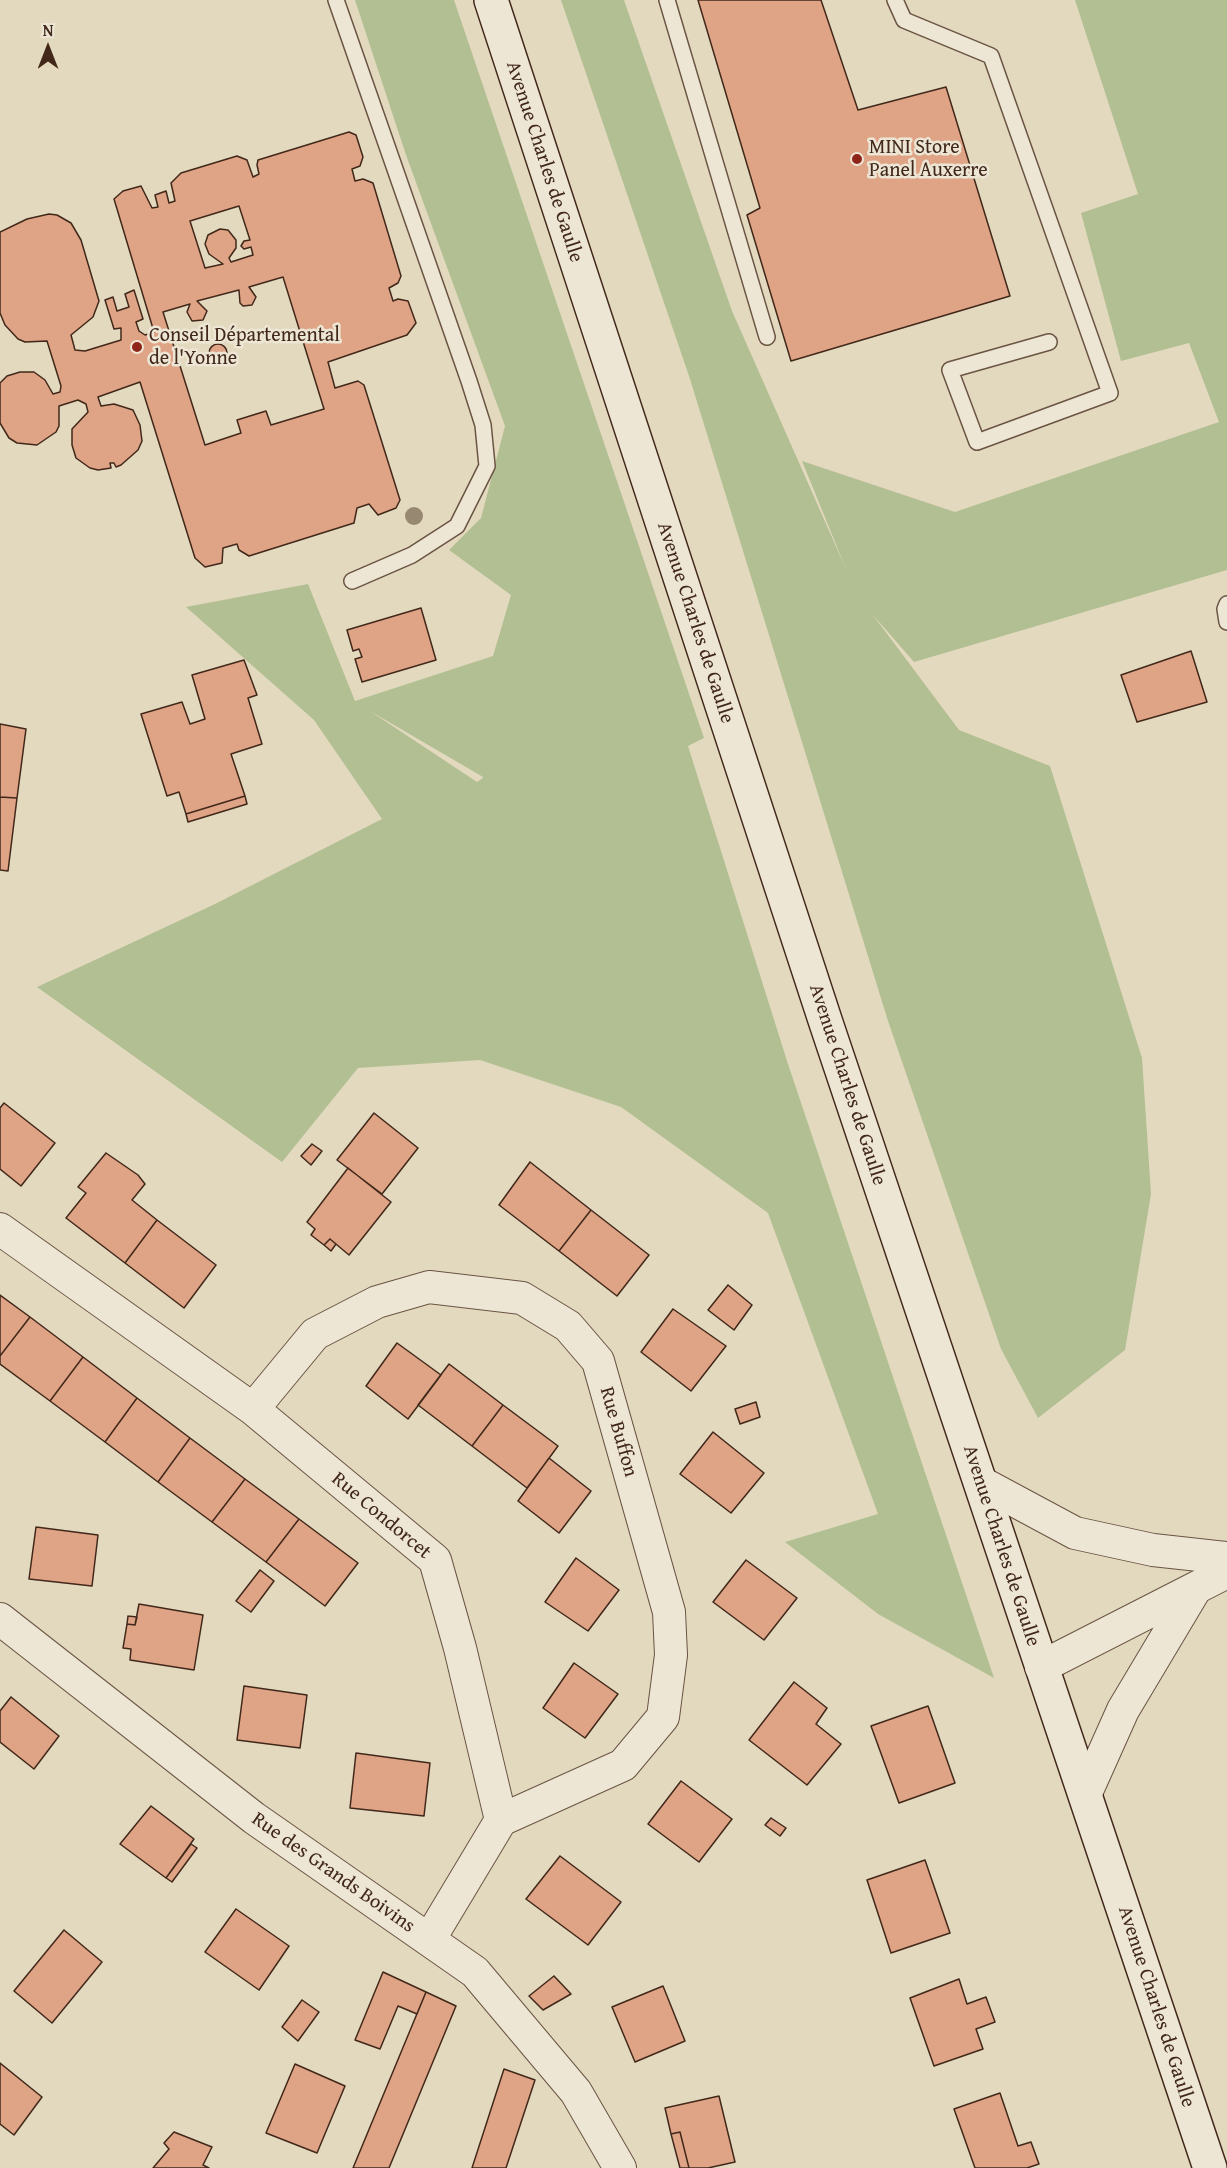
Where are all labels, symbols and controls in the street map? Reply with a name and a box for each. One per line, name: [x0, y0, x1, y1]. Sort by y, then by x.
north arrow: [18, 18, 78, 78]
text: N: [43, 18, 53, 42]
street label: Avenue Charles de Gaulle: [500, 58, 588, 266]
place label: MINI Store Panel Auxerre: [869, 136, 988, 183]
marker: MINI Store Panel Auxerre: [850, 152, 864, 166]
place label: Conseil Départemental de l'Yonne: [149, 324, 340, 371]
marker: Conseil Départemental de l'Yonne: [130, 340, 144, 354]
street label: Avenue Charles de Gaulle: [651, 519, 739, 727]
street label: Avenue Charles de Gaulle: [803, 981, 891, 1189]
street label: Rue Buffon: [594, 1384, 642, 1480]
street label: Avenue Charles de Gaulle: [957, 1442, 1045, 1650]
street label: Rue Condorcet: [326, 1467, 436, 1565]
street label: Rue des Grands Boivins: [247, 1808, 419, 1938]
street label: Avenue Charles de Gaulle: [1112, 1903, 1200, 2111]

